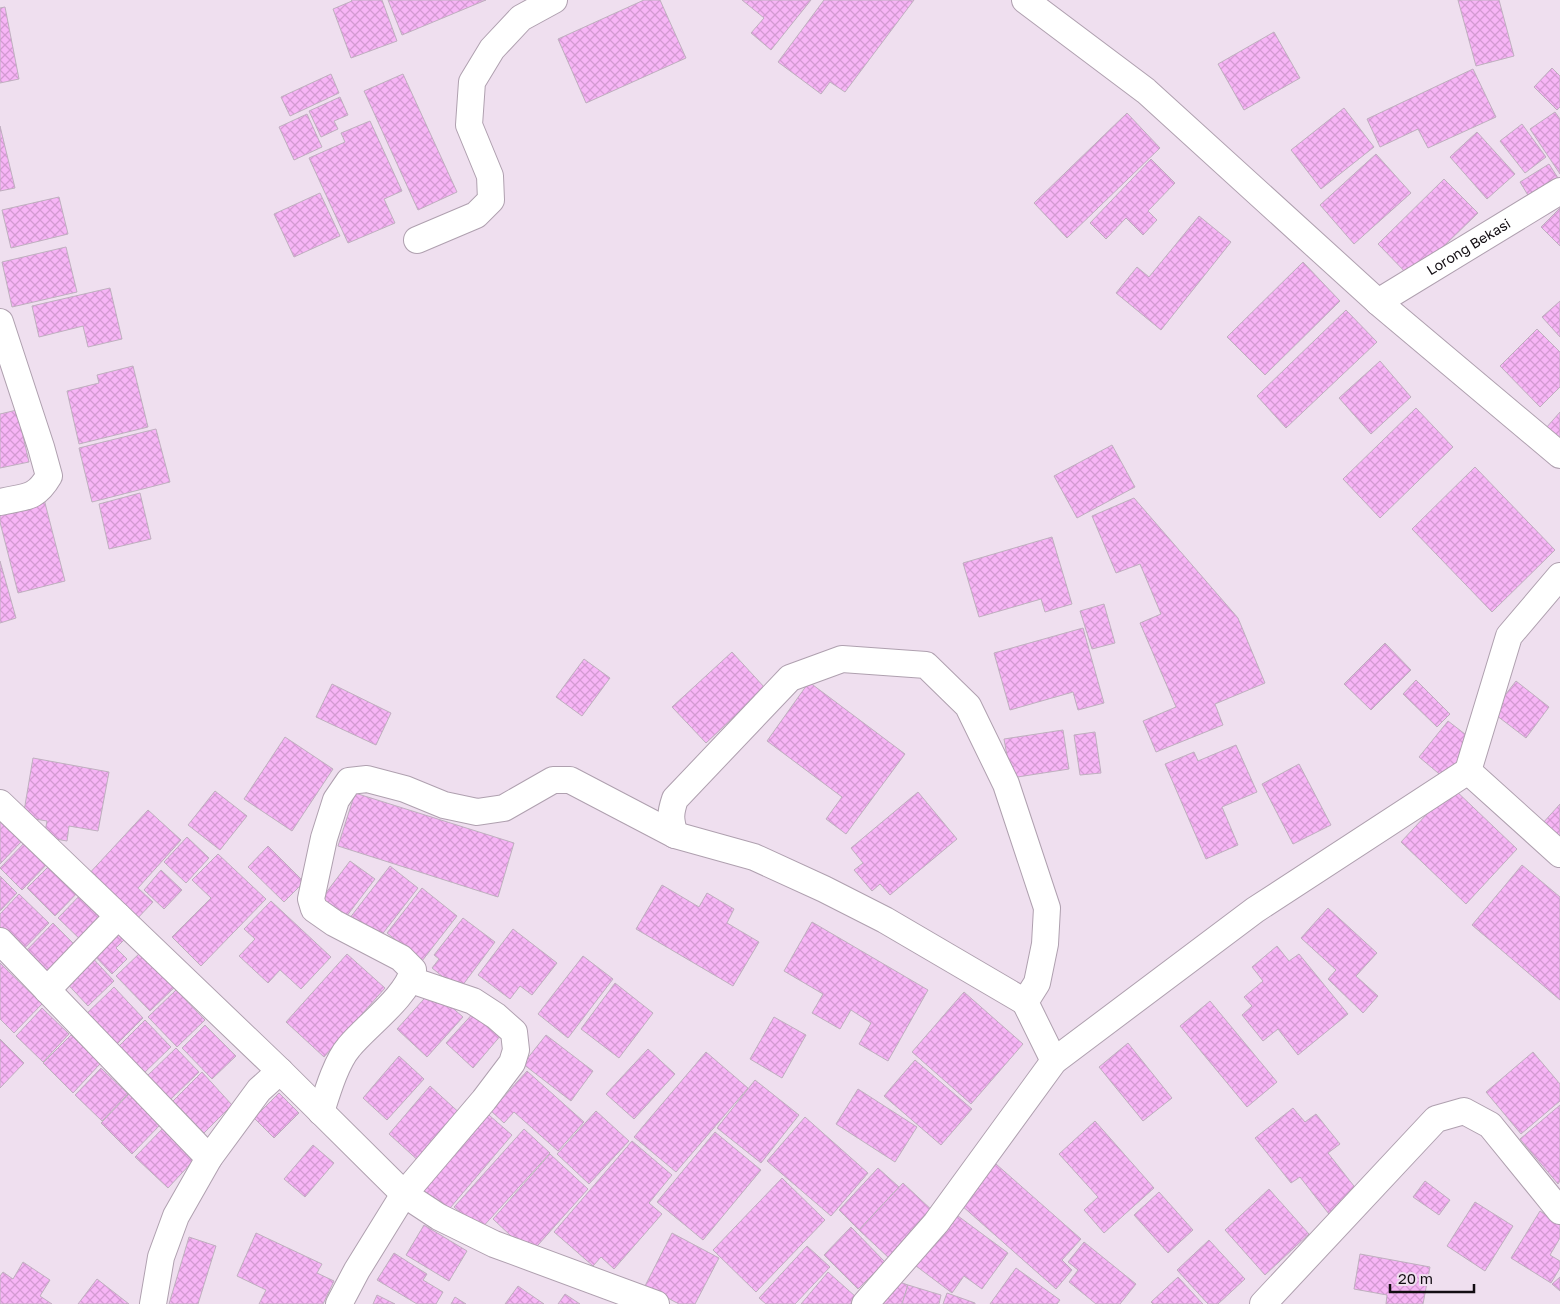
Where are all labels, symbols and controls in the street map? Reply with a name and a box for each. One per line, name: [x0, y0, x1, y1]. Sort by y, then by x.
street label: Lorong Bekasi: [1423, 214, 1513, 278]
scale bar: [1390, 1262, 1474, 1294]
text: 20 m: [1398, 1269, 1433, 1287]

